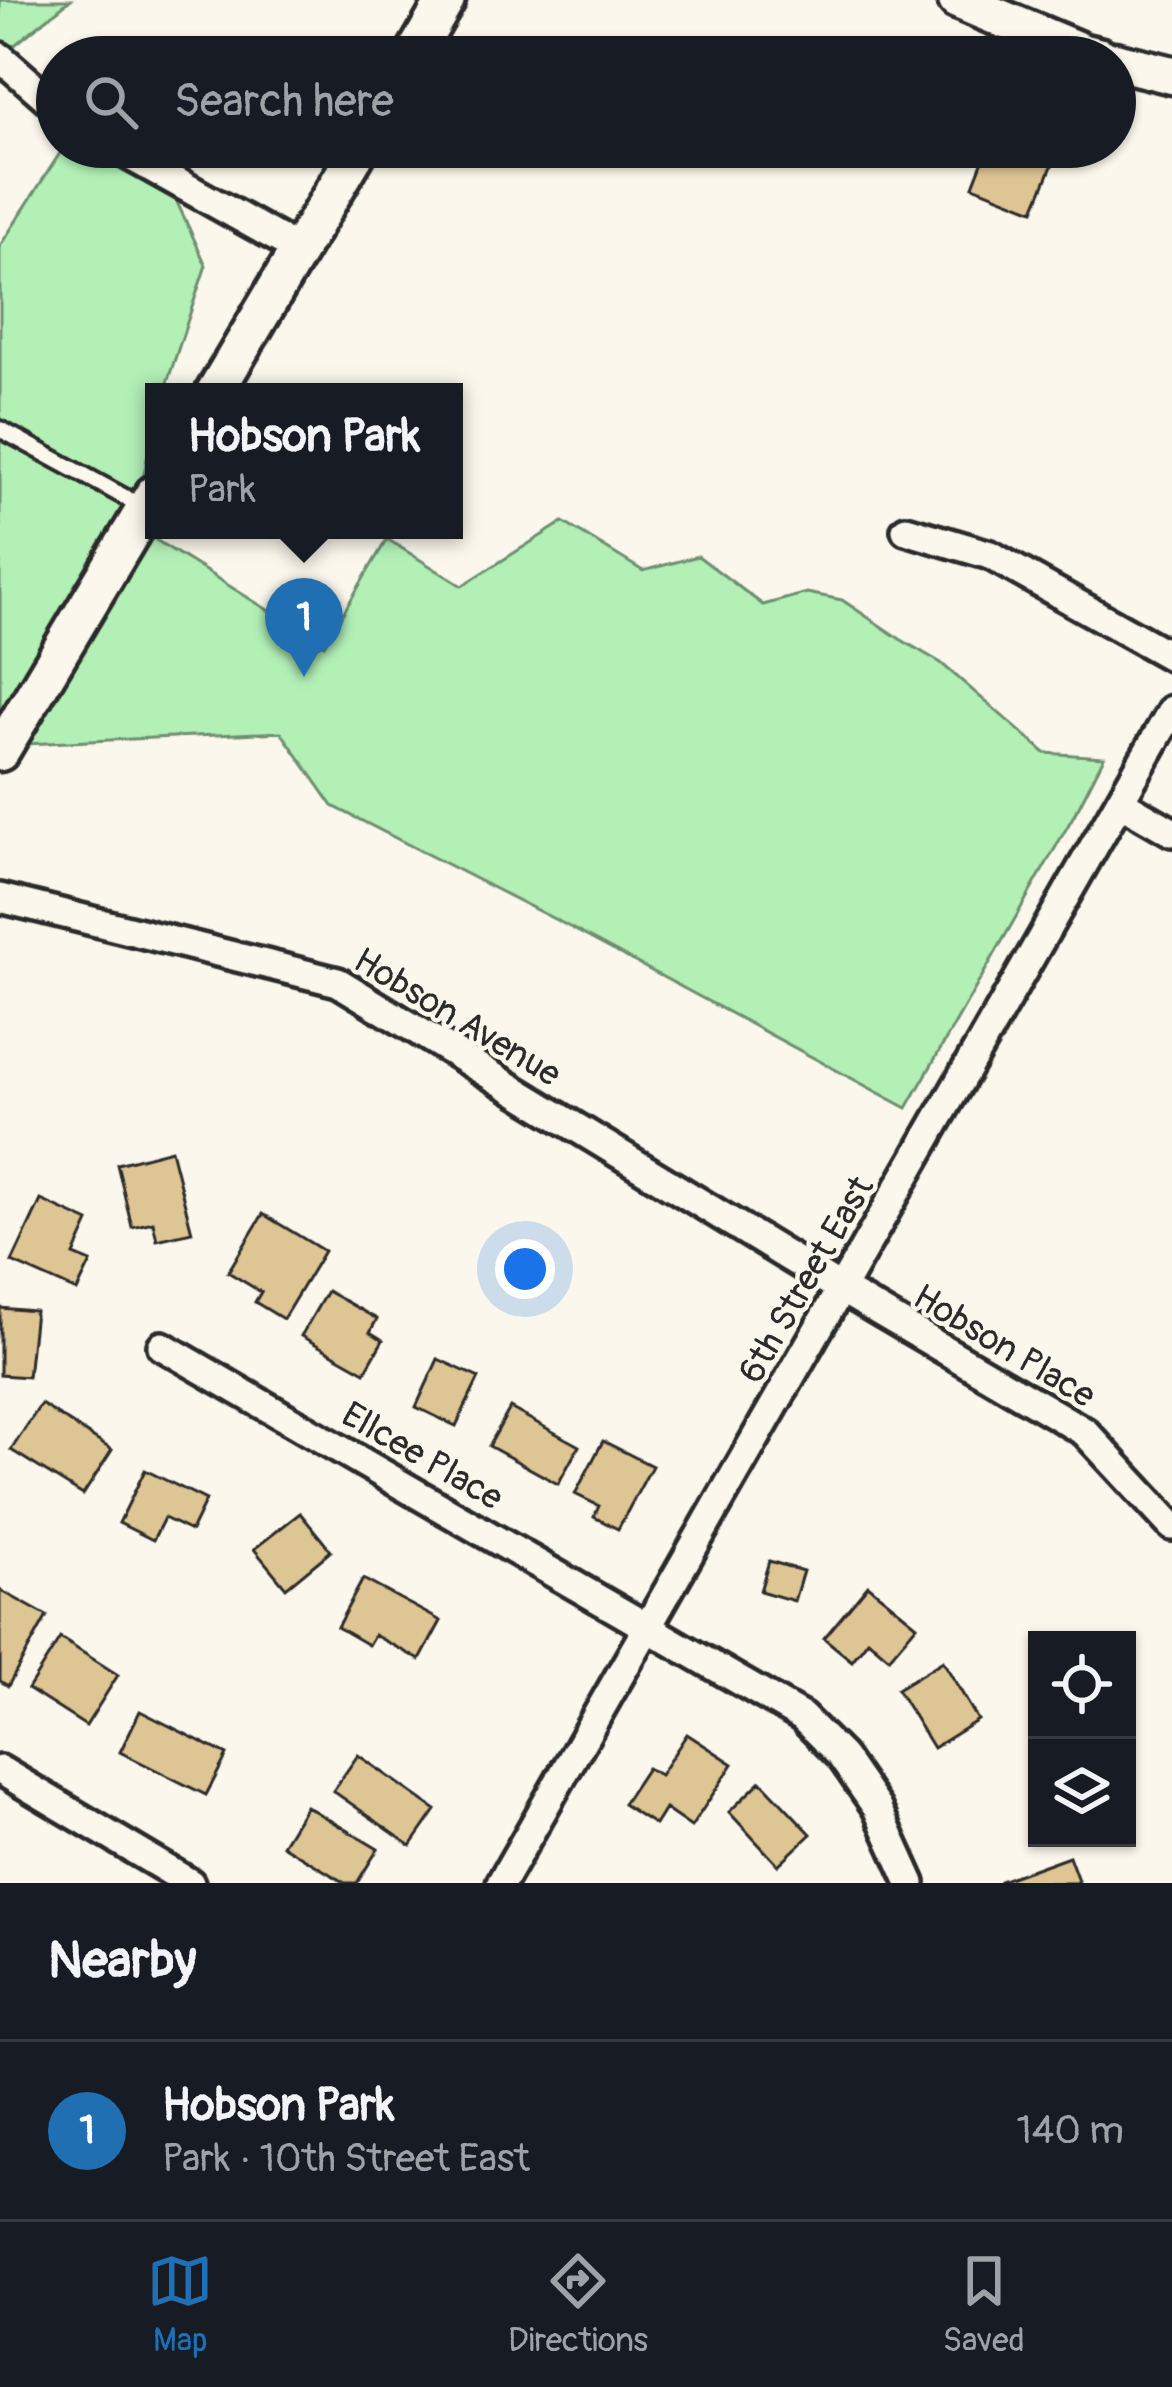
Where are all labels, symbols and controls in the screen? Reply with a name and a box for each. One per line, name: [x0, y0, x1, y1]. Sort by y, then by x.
search box: [36, 36, 1136, 168]
icon: search: [78, 69, 144, 135]
text: Search here: [174, 74, 394, 130]
popup: [145, 383, 463, 539]
text: Hobson Park: [188, 409, 420, 465]
text: Park: [188, 465, 256, 514]
pin: 1: [265, 578, 343, 677]
street label: Hobson Avenue: [345, 938, 569, 1097]
street label: 6th Street East: [729, 1168, 884, 1391]
your location: [495, 1239, 555, 1299]
street label: Hobson Place: [905, 1274, 1104, 1418]
street label: Ellcee Place: [334, 1392, 511, 1521]
map controls: [1028, 1631, 1136, 1847]
button: locate: [1028, 1631, 1136, 1739]
button: layers: [1028, 1739, 1136, 1847]
text: Nearby: [48, 1929, 196, 1993]
text: Hobson Park: [162, 2078, 395, 2134]
text: 1: [79, 2106, 95, 2155]
text: 140 m: [1016, 2106, 1124, 2155]
text: Park · 10th Street East: [162, 2134, 530, 2183]
tab: Map: [147, 2248, 213, 2361]
tab: Directions: [508, 2248, 648, 2361]
tab: Saved: [943, 2248, 1025, 2361]

